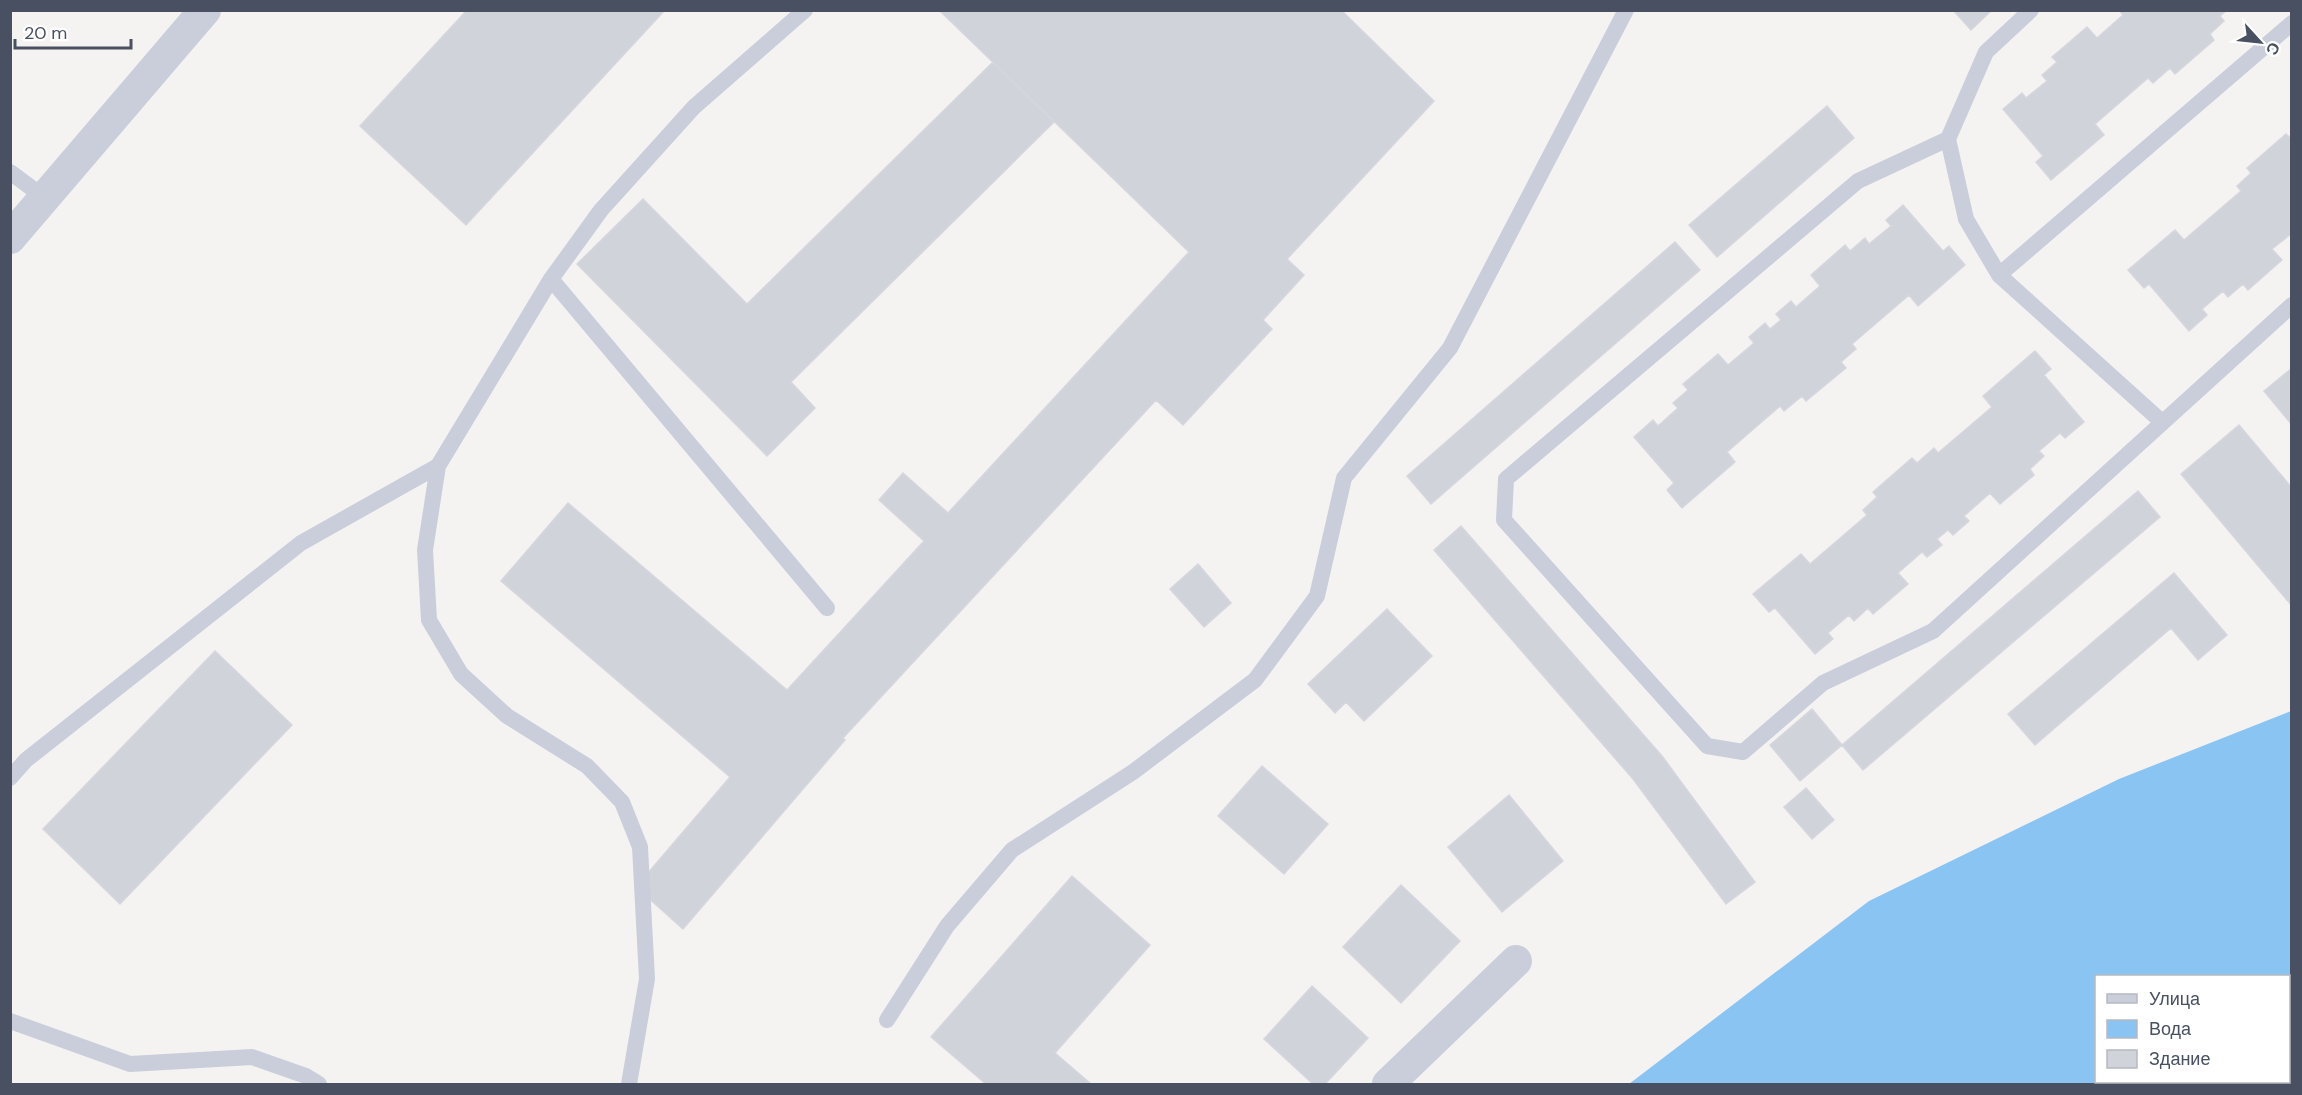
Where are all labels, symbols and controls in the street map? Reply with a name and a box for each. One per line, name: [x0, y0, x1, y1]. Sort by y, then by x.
scale bar: [15, 12, 130, 50]
north arrow: [2230, 12, 2290, 72]
text: 20 m: [24, 21, 67, 45]
text: С: [2261, 39, 2285, 59]
legend: [2095, 975, 2290, 1083]
text: Улица: [2149, 987, 2201, 1011]
text: Вода: [2149, 1017, 2192, 1041]
text: Здание: [2149, 1047, 2210, 1071]

